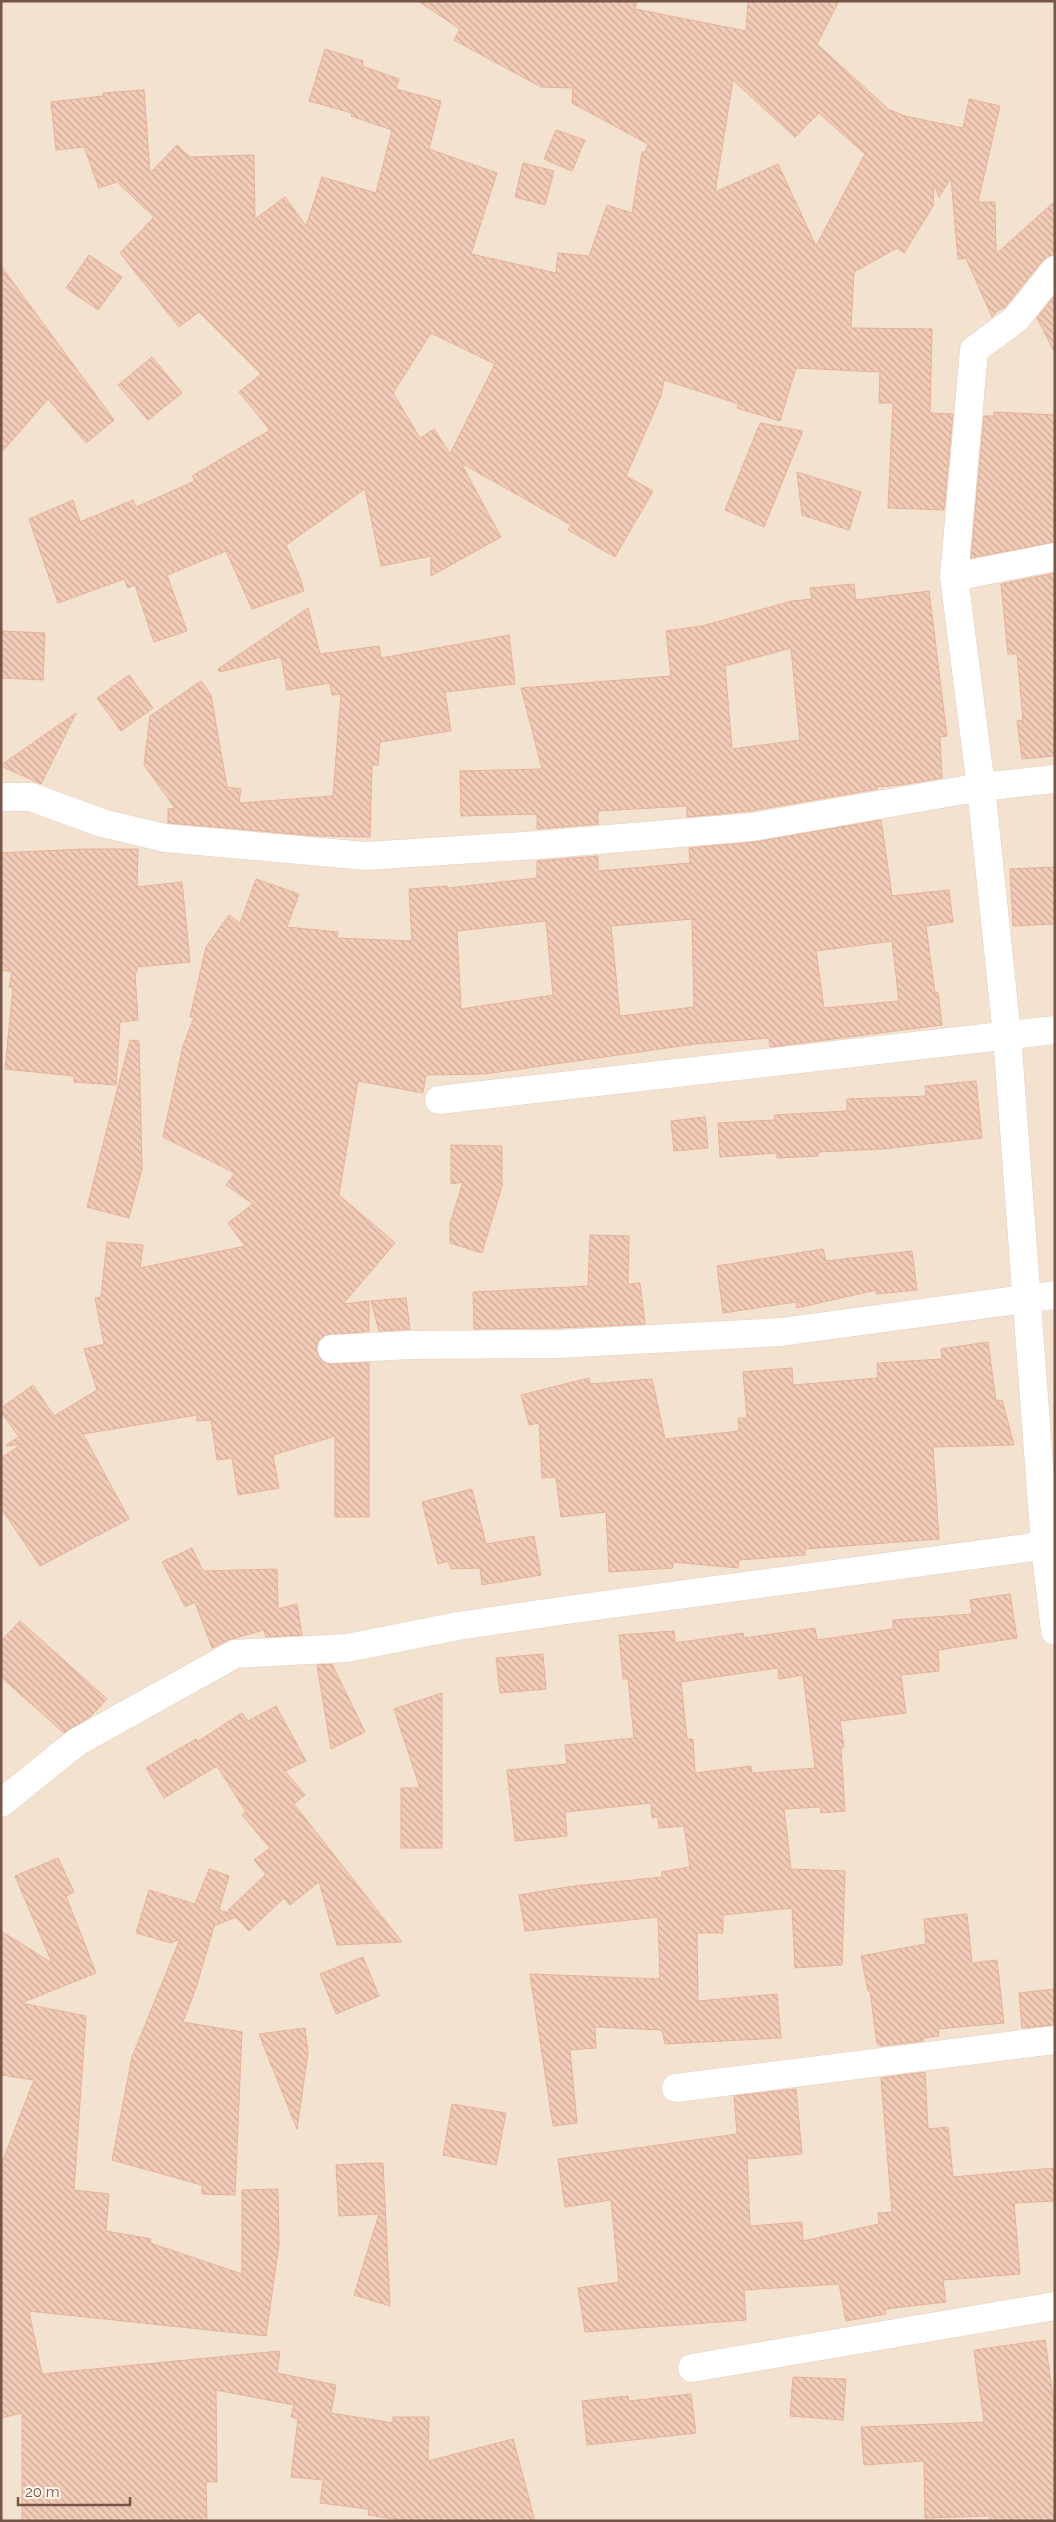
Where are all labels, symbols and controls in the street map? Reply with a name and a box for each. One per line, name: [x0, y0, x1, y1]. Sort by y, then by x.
scale bar: [18, 2474, 130, 2506]
text: 20 m: [25, 2483, 60, 2501]

